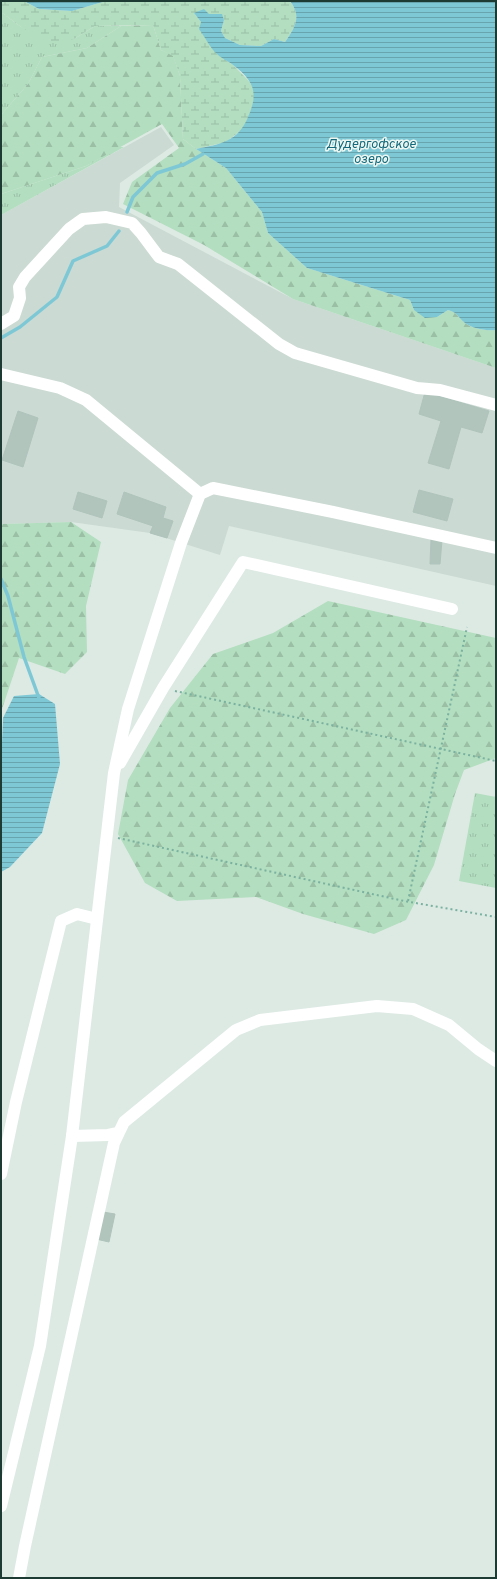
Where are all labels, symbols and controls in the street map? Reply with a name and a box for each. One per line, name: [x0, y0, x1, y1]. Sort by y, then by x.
water label: Дудергофское озеро: [326, 137, 416, 168]

